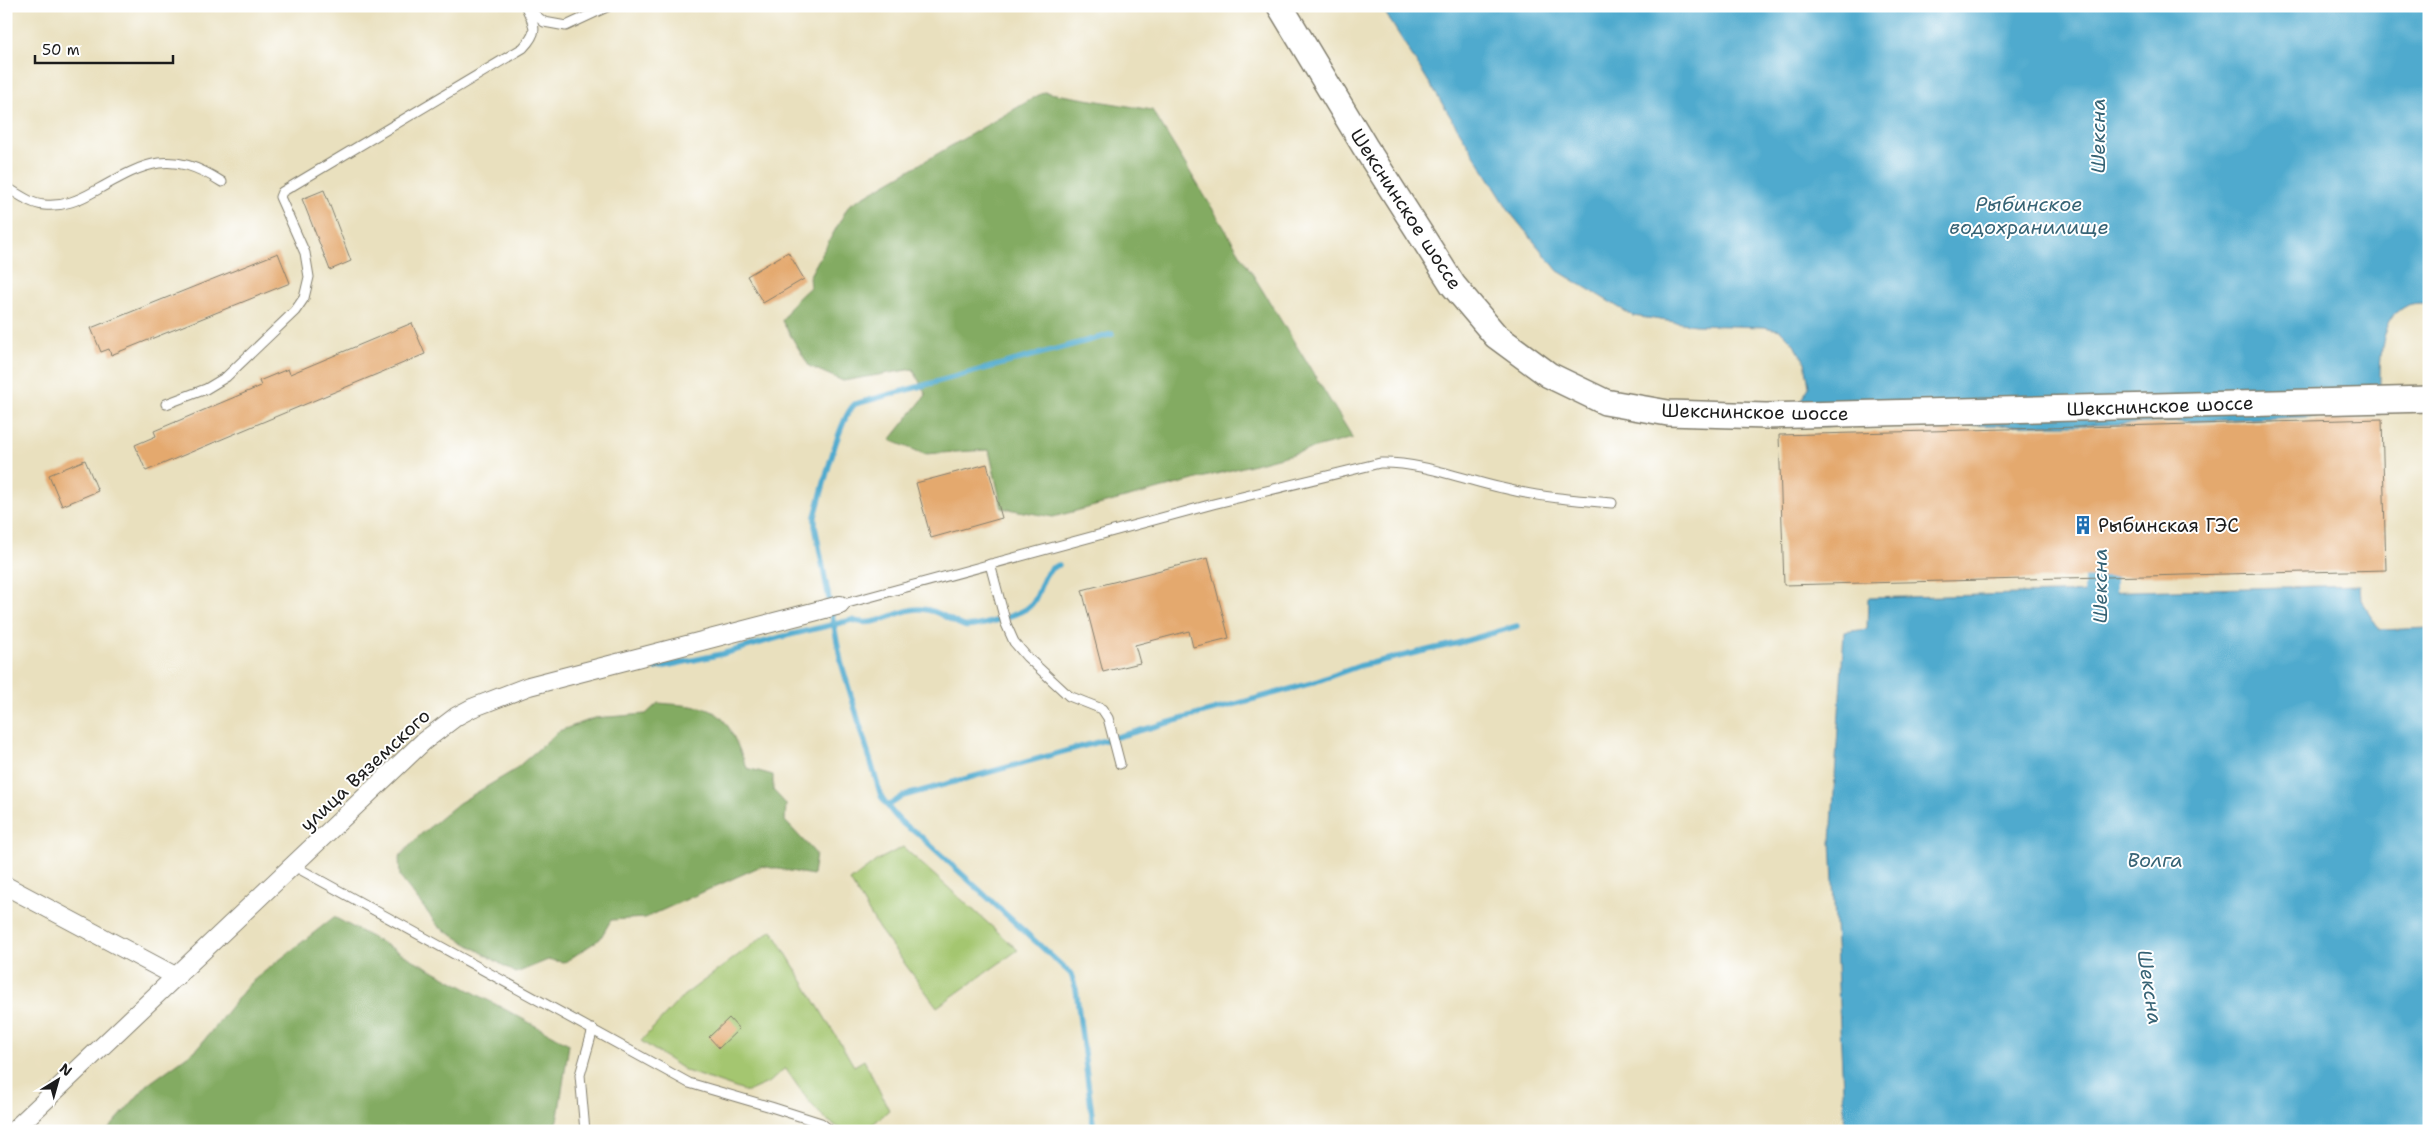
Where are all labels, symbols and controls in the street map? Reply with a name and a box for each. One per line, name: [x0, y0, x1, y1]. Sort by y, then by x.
scale bar: [35, 32, 172, 64]
text: 50 m: [42, 40, 80, 60]
water label: Шексна: [2085, 98, 2111, 174]
street label: Шекснинское шоссе: [1345, 124, 1467, 294]
water label: Рыбинское водохранилище: [1949, 191, 2109, 240]
street label: Шекснинское шоссе: [2066, 390, 2254, 422]
street label: Шекснинское шоссе: [1661, 398, 1849, 426]
place label: Рыбинская ГЭС: [2098, 513, 2239, 538]
building icon: Рыбинская ГЭС: [2072, 514, 2094, 536]
water label: Шексна: [2087, 548, 2113, 624]
street label: улица Вяземского: [295, 703, 435, 837]
water label: Волга: [2127, 847, 2183, 873]
water label: Шексна: [2131, 948, 2169, 1026]
north arrow: [32, 1054, 82, 1104]
text: N: [56, 1059, 76, 1080]

